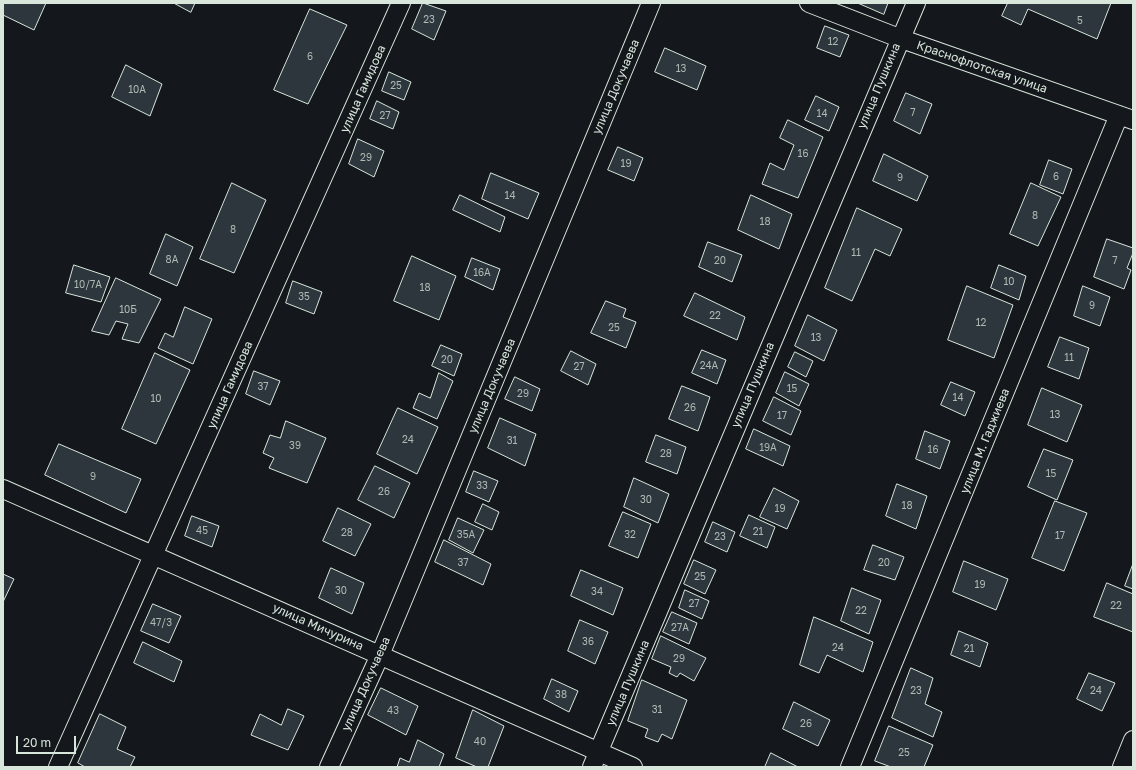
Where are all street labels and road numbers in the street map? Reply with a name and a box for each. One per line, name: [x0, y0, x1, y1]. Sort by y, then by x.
street label: улица Докучаева: [589, 37, 643, 137]
street label: Краснофлотская улица: [915, 38, 1049, 96]
street label: улица Пушкина: [854, 41, 904, 131]
street label: улица Гамидова: [337, 43, 389, 135]
street label: улица Докучаева: [465, 336, 519, 436]
street label: улица Гамидова: [204, 339, 256, 431]
street label: улица Пушкина: [728, 340, 778, 430]
street label: улица М. Гаджиева: [957, 386, 1013, 496]
street label: улица Мичурина: [270, 600, 366, 654]
street label: улица Докучаева: [339, 635, 393, 733]
street label: улица Пушкина: [603, 638, 653, 728]

